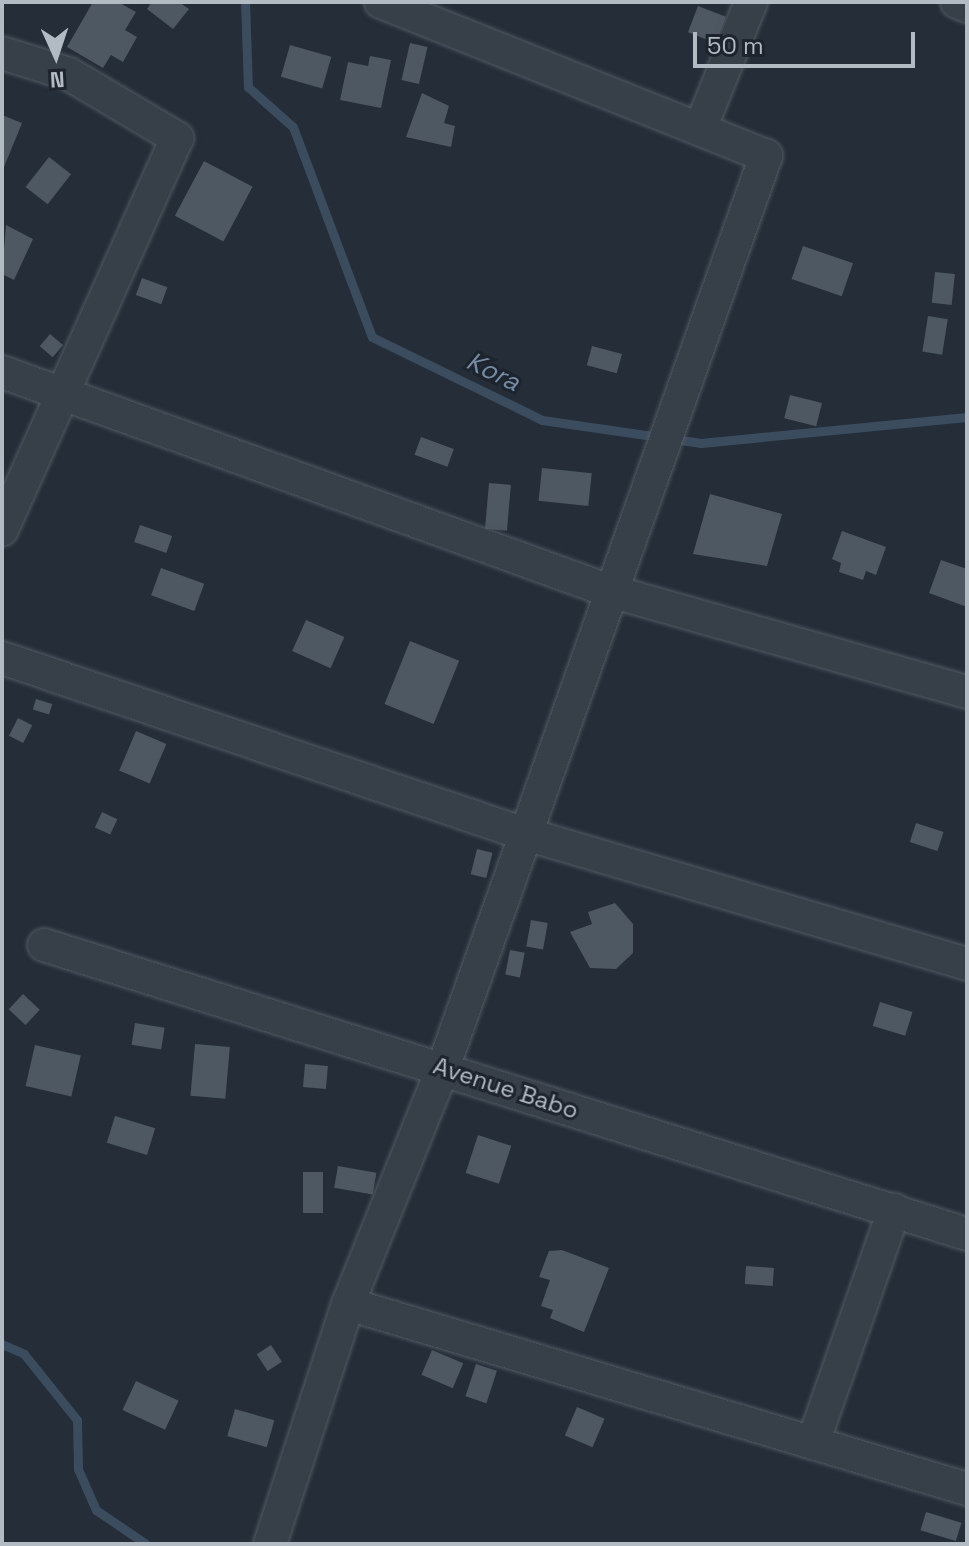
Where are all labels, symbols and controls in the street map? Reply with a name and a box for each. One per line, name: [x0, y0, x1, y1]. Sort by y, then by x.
north arrow: [16, 16, 96, 96]
scale bar: [697, 16, 919, 66]
text: 50 m: [707, 30, 764, 61]
text: N: [49, 66, 65, 94]
water label: Kora: [461, 346, 525, 398]
street label: Avenue Babo: [430, 1051, 582, 1125]

